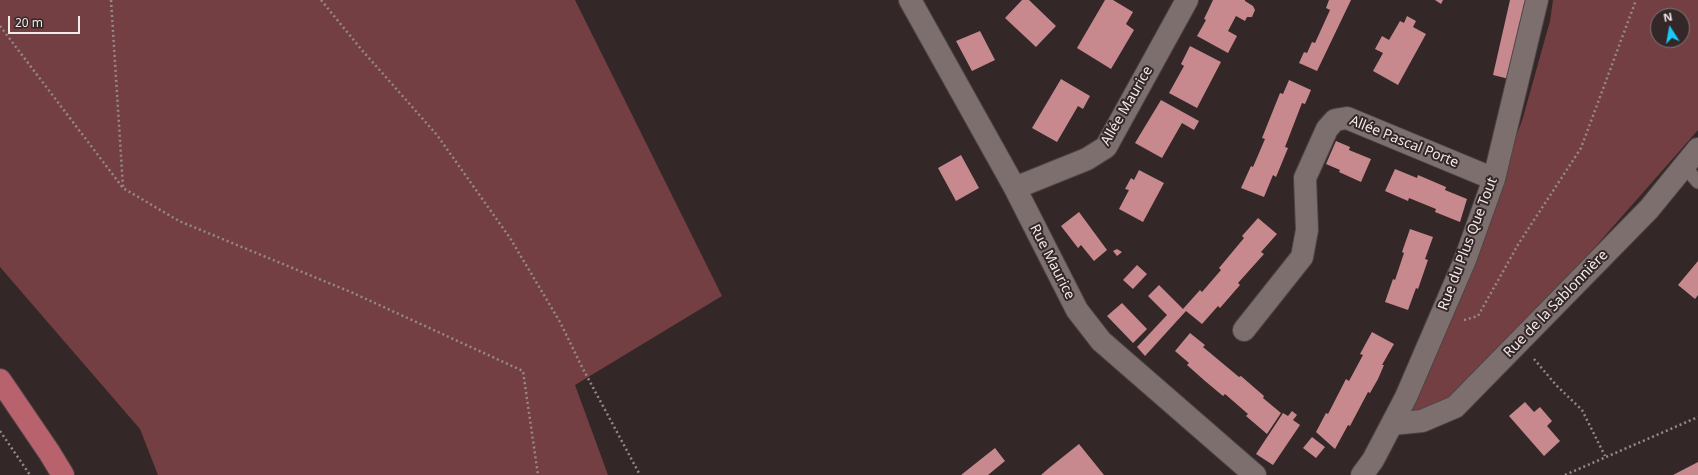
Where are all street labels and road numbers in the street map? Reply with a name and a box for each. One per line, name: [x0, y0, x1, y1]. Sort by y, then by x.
street label: Allée Maurice: [1098, 63, 1156, 149]
street label: Allée Pascal Porte: [1347, 112, 1461, 172]
street label: Rue du Plus Que Tout: [1435, 175, 1501, 313]
street label: Rue Maurice: [1026, 222, 1078, 302]
street label: Rue de la Sablonnière: [1500, 247, 1612, 361]

